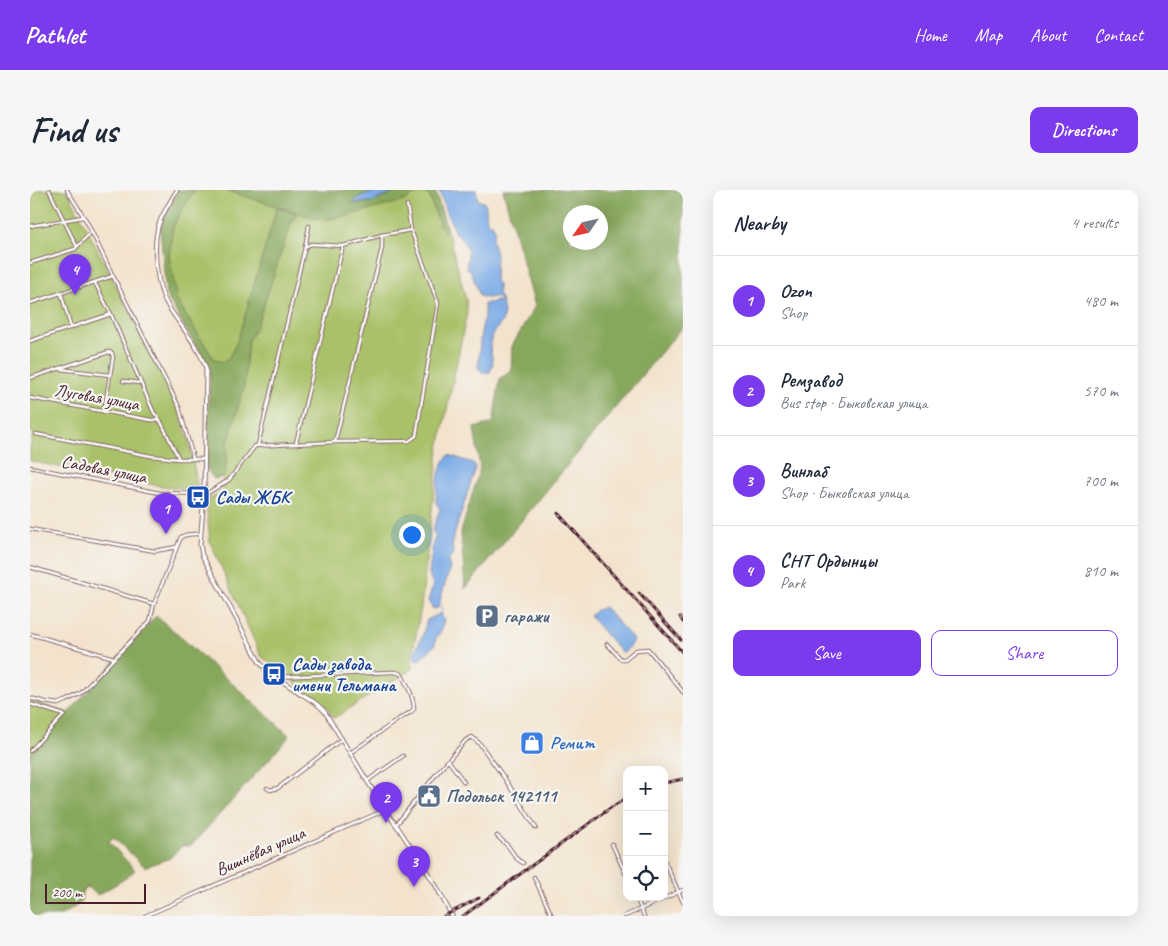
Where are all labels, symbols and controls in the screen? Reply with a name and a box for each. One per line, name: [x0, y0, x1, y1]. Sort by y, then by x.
text: Pathlet: [25, 20, 85, 50]
text: Home: [914, 24, 947, 46]
text: Map: [975, 24, 1002, 46]
text: About: [1030, 24, 1066, 46]
text: Contact: [1094, 24, 1143, 46]
button: Directions: [1030, 107, 1138, 153]
text: Find us: [30, 108, 117, 153]
north arrow: [563, 205, 608, 250]
text: Nearby: [733, 210, 786, 236]
text: 4 results: [1071, 213, 1118, 233]
pin: 4: [59, 254, 91, 295]
text: Ozon: [780, 279, 812, 303]
text: 1: [745, 291, 753, 311]
text: 480 m: [1084, 291, 1118, 311]
text: Shop: [780, 303, 807, 323]
text: Ремзавод: [780, 369, 842, 393]
street label: Луговая улица: [53, 379, 142, 415]
text: 2: [745, 381, 753, 401]
text: 570 m: [1084, 381, 1118, 401]
text: Bus stop · Быковская улица: [780, 393, 927, 413]
street label: Садовая улица: [60, 450, 150, 488]
text: Винлаб: [780, 459, 827, 483]
text: 3: [745, 471, 753, 491]
text: 700 m: [1084, 471, 1118, 491]
text: Shop · Быковская улица: [780, 483, 908, 503]
bus stop icon: Сады ЖБК: [185, 484, 211, 510]
place label: Сады ЖБК: [216, 486, 293, 508]
pin: 1: [150, 493, 182, 534]
your location: [399, 522, 425, 548]
text: СНТ Ордынцы: [780, 549, 877, 573]
text: 4: [745, 561, 753, 581]
text: 810 m: [1084, 561, 1118, 581]
text: Park: [780, 573, 805, 593]
parking icon: гаражи: [474, 603, 500, 629]
place label: гаражи: [504, 605, 550, 627]
button: Save: [733, 630, 921, 676]
button: Share: [931, 630, 1118, 676]
place label: Сады завода имени Тельмана: [292, 653, 398, 696]
bus stop icon: Сады завода имени Тельмана: [261, 661, 287, 687]
shop icon: Ремит: [519, 730, 545, 756]
place label: Ремит: [550, 732, 596, 754]
map controls: [623, 766, 668, 901]
button: +: [623, 766, 668, 811]
pin: 2: [370, 782, 402, 823]
public building icon: Подольск 142111: [416, 783, 442, 809]
place label: Подольск 142111: [446, 785, 558, 807]
button: −: [623, 811, 668, 856]
street label: Вишнёвая улица: [212, 821, 310, 880]
pin: 3: [398, 846, 430, 887]
button: locate: [623, 856, 668, 901]
scale bar: [45, 881, 146, 904]
text: 200 m: [52, 884, 82, 901]

